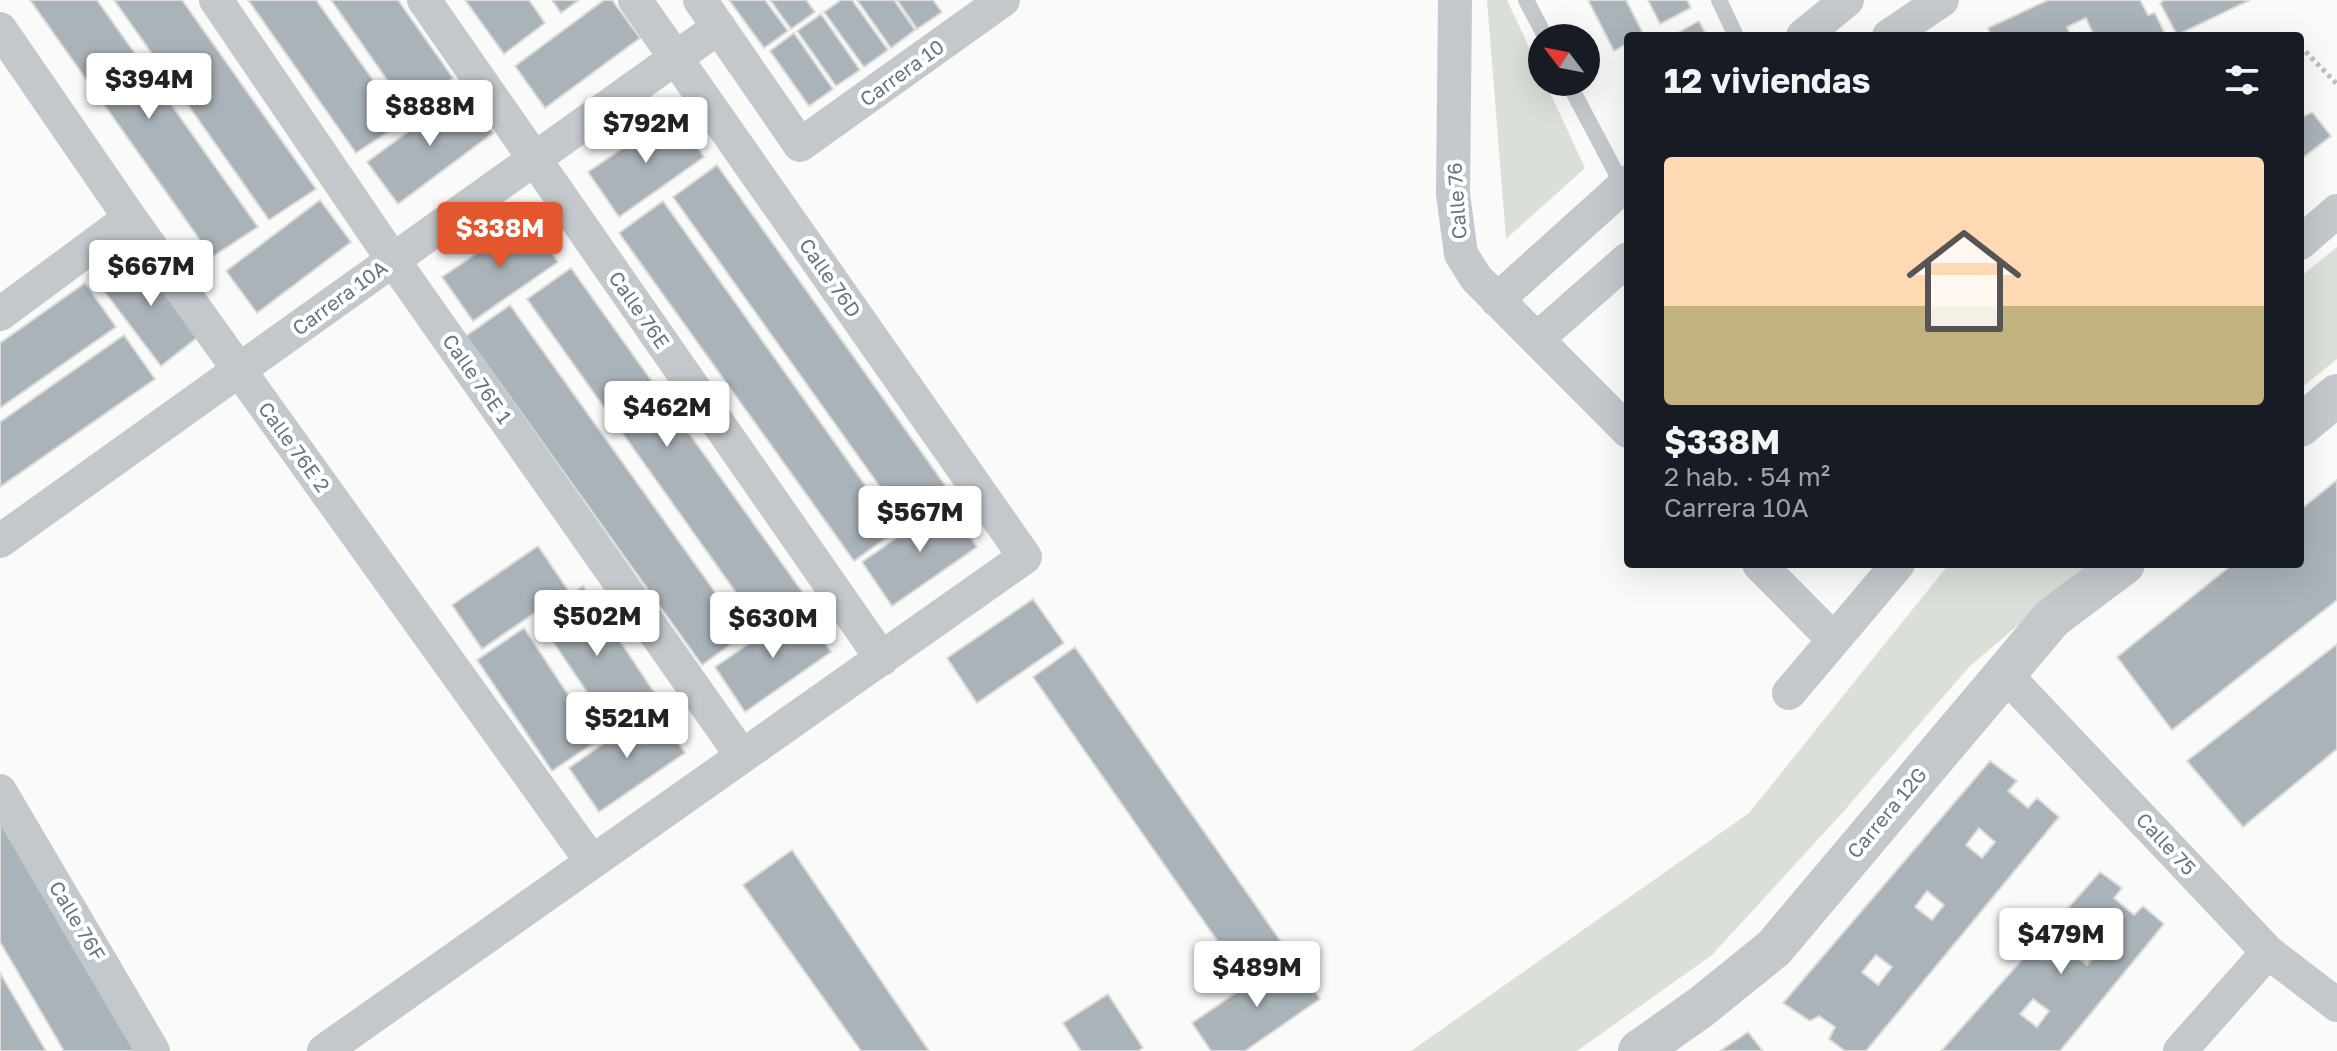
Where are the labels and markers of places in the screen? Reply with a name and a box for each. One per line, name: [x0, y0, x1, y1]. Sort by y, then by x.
pin: $394M: [93, 53, 205, 121]
pin: $888M: [374, 80, 486, 148]
pin: $792M: [590, 97, 702, 165]
pin: $338M: [444, 202, 556, 270]
pin: $667M: [95, 240, 207, 308]
pin: $462M: [611, 381, 723, 449]
pin: $567M: [864, 486, 976, 554]
pin: $502M: [541, 590, 653, 658]
pin: $630M: [717, 592, 829, 660]
pin: $521M: [571, 692, 683, 760]
pin: $479M: [2005, 908, 2117, 976]
pin: $489M: [1201, 941, 1313, 1009]

